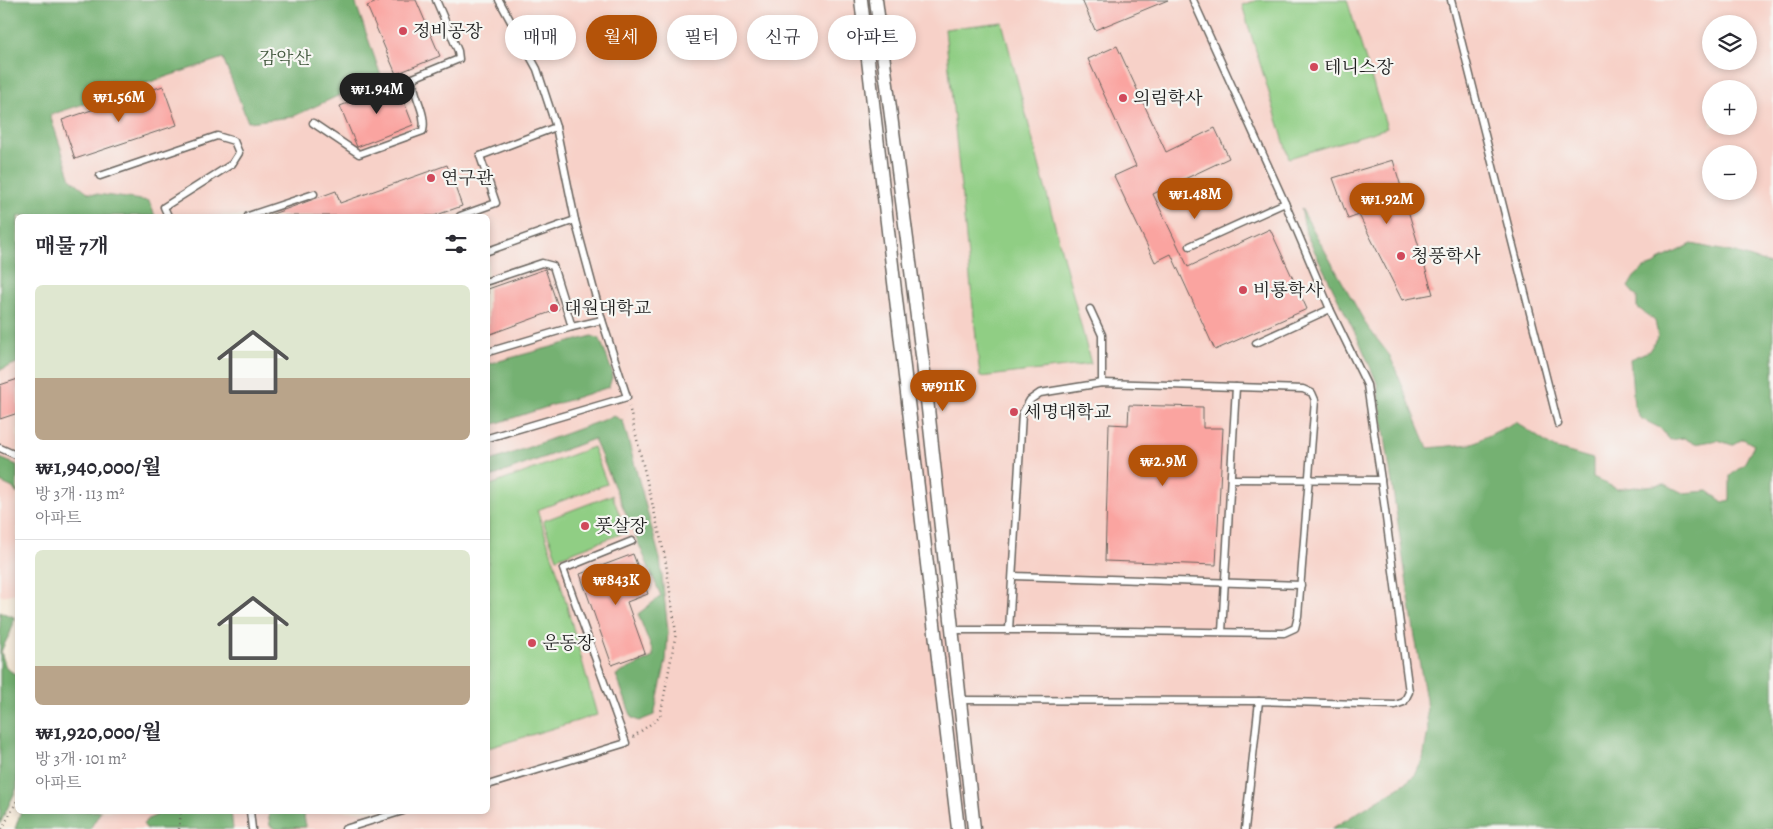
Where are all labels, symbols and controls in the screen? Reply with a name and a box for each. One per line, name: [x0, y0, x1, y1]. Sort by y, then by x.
chip: 매매: [505, 15, 576, 60]
chip: 월세: [586, 15, 657, 60]
chip: 필터: [667, 15, 737, 60]
chip: 신규: [747, 15, 818, 60]
chip: 아파트: [828, 15, 916, 60]
map controls: [1702, 15, 1757, 200]
button: layers: [1702, 15, 1757, 70]
place label: 정비공장: [413, 19, 483, 43]
marker: 정비공장: [397, 25, 409, 37]
park label: 감악산: [259, 46, 312, 70]
place label: 테니스장: [1324, 55, 1394, 79]
marker: 테니스장: [1308, 61, 1320, 73]
pin: ₩1.94M: [336, 72, 418, 115]
text: ₩1.94M: [351, 78, 403, 100]
pin: ₩1.56M: [78, 80, 160, 123]
button: +: [1702, 80, 1757, 135]
text: ₩1.56M: [93, 86, 145, 108]
place label: 의림학사: [1133, 86, 1203, 110]
marker: 의림학사: [1117, 92, 1129, 104]
button: −: [1702, 145, 1757, 200]
place label: 연구관: [441, 166, 494, 190]
marker: 연구관: [425, 172, 437, 184]
pin: ₩1.48M: [1154, 178, 1236, 220]
pin: ₩1.92M: [1346, 182, 1428, 225]
text: ₩1.48M: [1168, 183, 1222, 205]
text: ₩1.92M: [1361, 188, 1413, 210]
icon: filters: [442, 230, 470, 258]
text: 매물 7개: [35, 232, 108, 260]
place label: 청풍학사: [1411, 244, 1481, 268]
marker: 청풍학사: [1395, 250, 1407, 262]
place label: 비룡학사: [1253, 278, 1323, 302]
marker: 비룡학사: [1237, 284, 1249, 296]
place label: 대원대학교: [564, 296, 652, 320]
marker: 대원대학교: [548, 302, 560, 314]
icon: home: [208, 317, 298, 407]
pin: ₩911K: [908, 370, 978, 412]
text: ₩911K: [921, 375, 965, 397]
place label: 세명대학교: [1024, 400, 1112, 424]
marker: 세명대학교: [1008, 406, 1020, 418]
pin: ₩2.9M: [1128, 444, 1198, 487]
text: ₩2.9M: [1139, 450, 1187, 472]
text: ₩1,940,000/월: [35, 453, 162, 481]
text: 방 3개 · 113 m²: [35, 483, 125, 505]
text: 아파트: [35, 507, 81, 529]
place label: 풋살장: [595, 514, 648, 538]
marker: 풋살장: [579, 520, 591, 532]
pin: ₩843K: [581, 564, 651, 606]
text: ₩843K: [593, 569, 639, 591]
icon: home: [208, 583, 298, 673]
place label: 운동장: [542, 631, 595, 655]
marker: 운동장: [526, 637, 538, 649]
text: ₩1,920,000/월: [35, 718, 162, 746]
text: 방 3개 · 101 m²: [35, 748, 126, 770]
text: 아파트: [35, 772, 81, 794]

